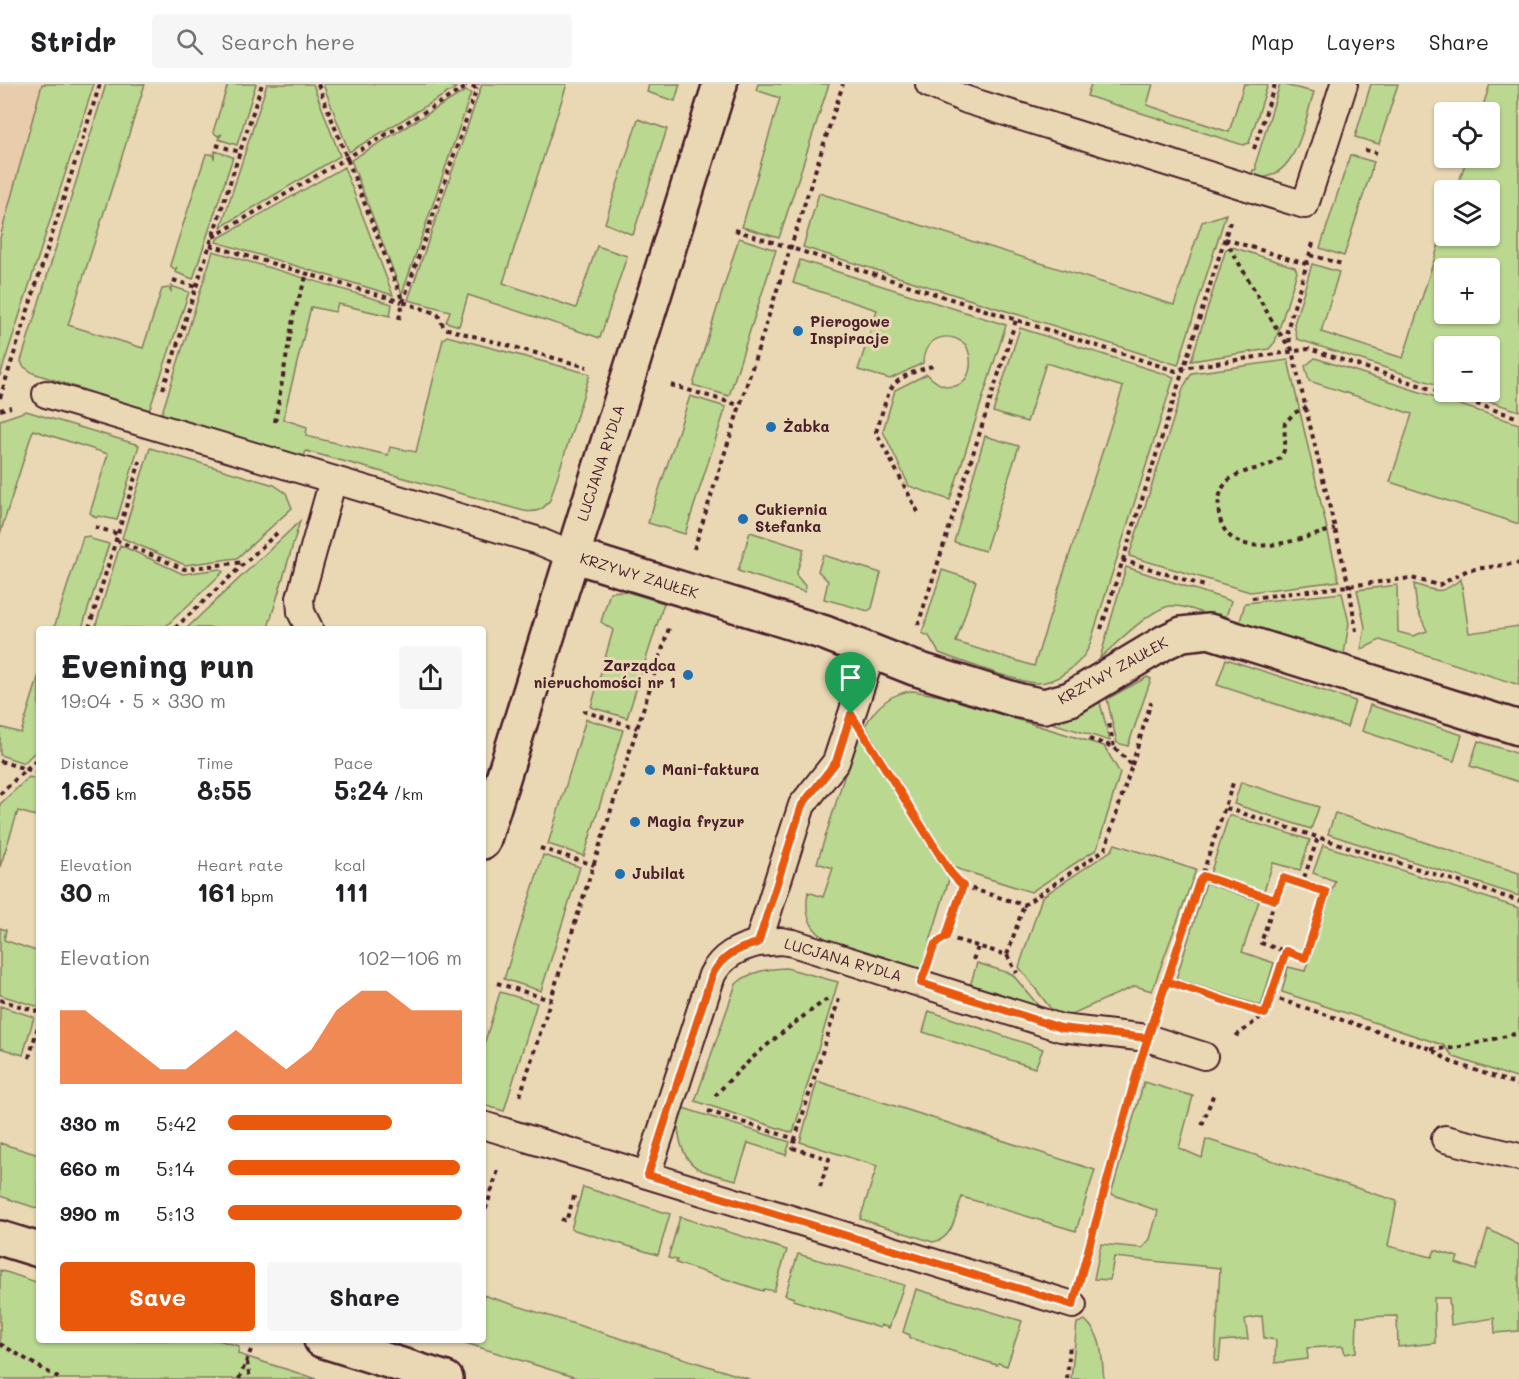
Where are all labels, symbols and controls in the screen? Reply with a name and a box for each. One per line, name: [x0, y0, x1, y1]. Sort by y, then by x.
search box: [152, 14, 572, 68]
text: Stridr: [30, 23, 116, 59]
icon: search: [173, 25, 206, 58]
text: Search here: [221, 27, 355, 56]
text: Map: [1251, 28, 1294, 55]
text: Layers: [1327, 28, 1396, 55]
text: Share: [1429, 28, 1489, 55]
map controls: [1434, 102, 1500, 402]
button: locate: [1434, 102, 1500, 168]
button: layers: [1434, 180, 1500, 246]
button: +: [1434, 258, 1500, 324]
place label: Pierogowe Inspiracje: [810, 311, 890, 348]
marker: Pierogowe Inspiracje: [791, 324, 805, 338]
button: −: [1434, 336, 1500, 402]
street label: LUCJANA RYDLA: [572, 402, 628, 524]
place label: Żabka: [783, 416, 830, 436]
marker: Żabka: [764, 420, 778, 434]
place label: Cukiernia Stefanka: [755, 499, 828, 536]
marker: Cukiernia Stefanka: [736, 512, 750, 526]
street label: KRZYWY ZAUŁEK: [578, 548, 701, 603]
street label: KRZYWY ZAUŁEK: [1054, 632, 1171, 709]
text: Evening run: [60, 643, 254, 686]
button: share: [399, 646, 462, 709]
pin: [825, 652, 876, 714]
place label: Zarządca nieruchomości nr 1: [534, 655, 676, 692]
icon: arrive: [834, 661, 867, 694]
marker: Zarządca nieruchomości nr 1: [681, 668, 695, 682]
text: 19:04 · 5 × 330 m: [60, 687, 226, 713]
text: Distance: [60, 752, 129, 773]
text: Time: [197, 752, 233, 773]
text: Pace: [334, 752, 373, 773]
place label: Mani-faktura: [662, 759, 759, 779]
marker: Mani-faktura: [643, 763, 657, 777]
text: 1.65: [60, 773, 110, 807]
text: 8:55: [197, 773, 252, 807]
text: 5:24: [334, 773, 388, 807]
text: km: [110, 783, 137, 804]
text: /km: [388, 783, 423, 804]
place label: Magia fryzur: [647, 811, 744, 831]
marker: Magia fryzur: [628, 815, 642, 829]
text: Elevation: [60, 854, 132, 875]
text: Heart rate: [197, 854, 283, 875]
text: kcal: [334, 854, 366, 875]
place label: Jubilat: [632, 863, 685, 883]
marker: Jubilat: [613, 867, 627, 881]
text: 30: [60, 875, 92, 909]
text: 161: [197, 875, 236, 909]
text: 111: [334, 875, 369, 909]
text: m: [92, 885, 110, 906]
text: bpm: [236, 885, 274, 906]
street label: LUCJANA RYDLA: [782, 933, 904, 985]
text: Elevation: [60, 944, 150, 970]
text: 102–106 m: [358, 944, 462, 970]
text: 330 m: [60, 1110, 120, 1136]
text: 5:42: [156, 1110, 197, 1136]
text: 660 m: [60, 1155, 120, 1181]
text: 5:14: [156, 1155, 195, 1181]
text: 990 m: [60, 1200, 120, 1226]
text: 5:13: [156, 1200, 195, 1226]
button: Save: [60, 1262, 255, 1331]
button: Share: [267, 1262, 462, 1331]

